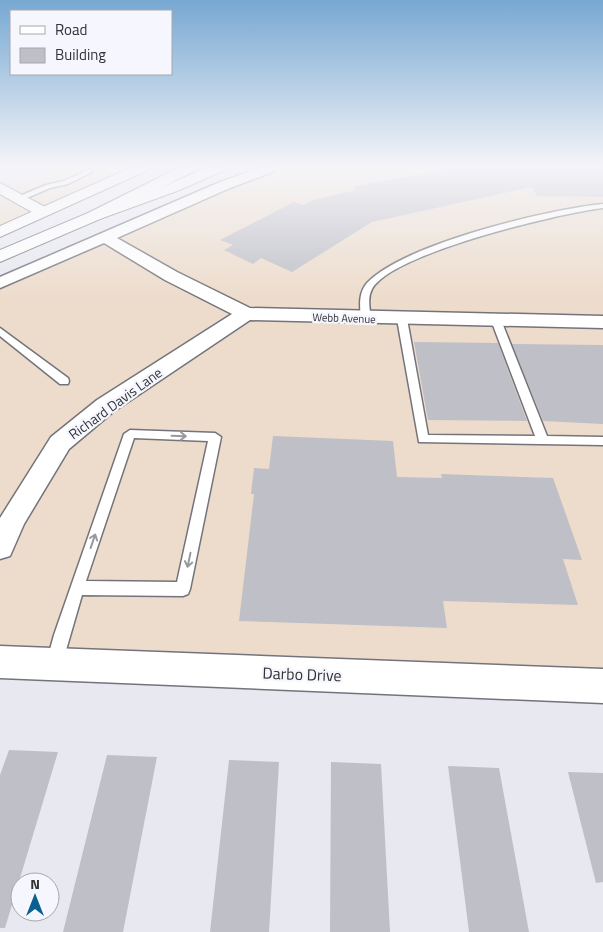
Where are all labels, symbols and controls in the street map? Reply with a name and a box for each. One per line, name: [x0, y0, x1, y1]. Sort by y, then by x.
legend: [10, 10, 172, 75]
text: Road: [55, 18, 87, 41]
text: Building: [55, 43, 106, 66]
street label: Webb Avenue: [312, 309, 376, 327]
street label: Richard Davis Lane: [64, 362, 166, 444]
one-way arrow: [171, 431, 187, 440]
one-way arrow: [89, 534, 99, 550]
one-way arrow: [184, 552, 193, 568]
street label: Darbo Drive: [262, 661, 342, 687]
north arrow: [10, 872, 60, 922]
text: N: [30, 873, 40, 894]

